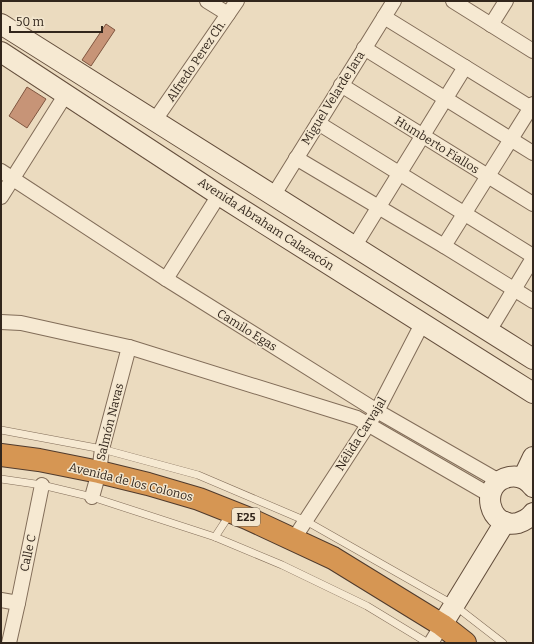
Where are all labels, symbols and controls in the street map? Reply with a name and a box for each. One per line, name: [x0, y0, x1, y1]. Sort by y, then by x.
scale bar: [10, 8, 102, 34]
text: 50 m: [16, 15, 45, 29]
street label: Alfredo Perez Ch.: [164, 18, 228, 104]
street label: Miguel Velarde Jara: [299, 48, 368, 147]
street label: Humberto Fiallos: [392, 113, 482, 177]
street label: Avenida Abraham Calazacón: [196, 175, 337, 273]
street label: Camilo Egas: [214, 306, 280, 354]
street label: Salmón Navas: [94, 382, 126, 462]
street label: Nélida Carvajal: [333, 394, 390, 473]
street label: Avenida de los Colonos: [68, 460, 195, 504]
road number: E25: [232, 508, 260, 526]
street label: Calle C: [17, 533, 39, 573]

